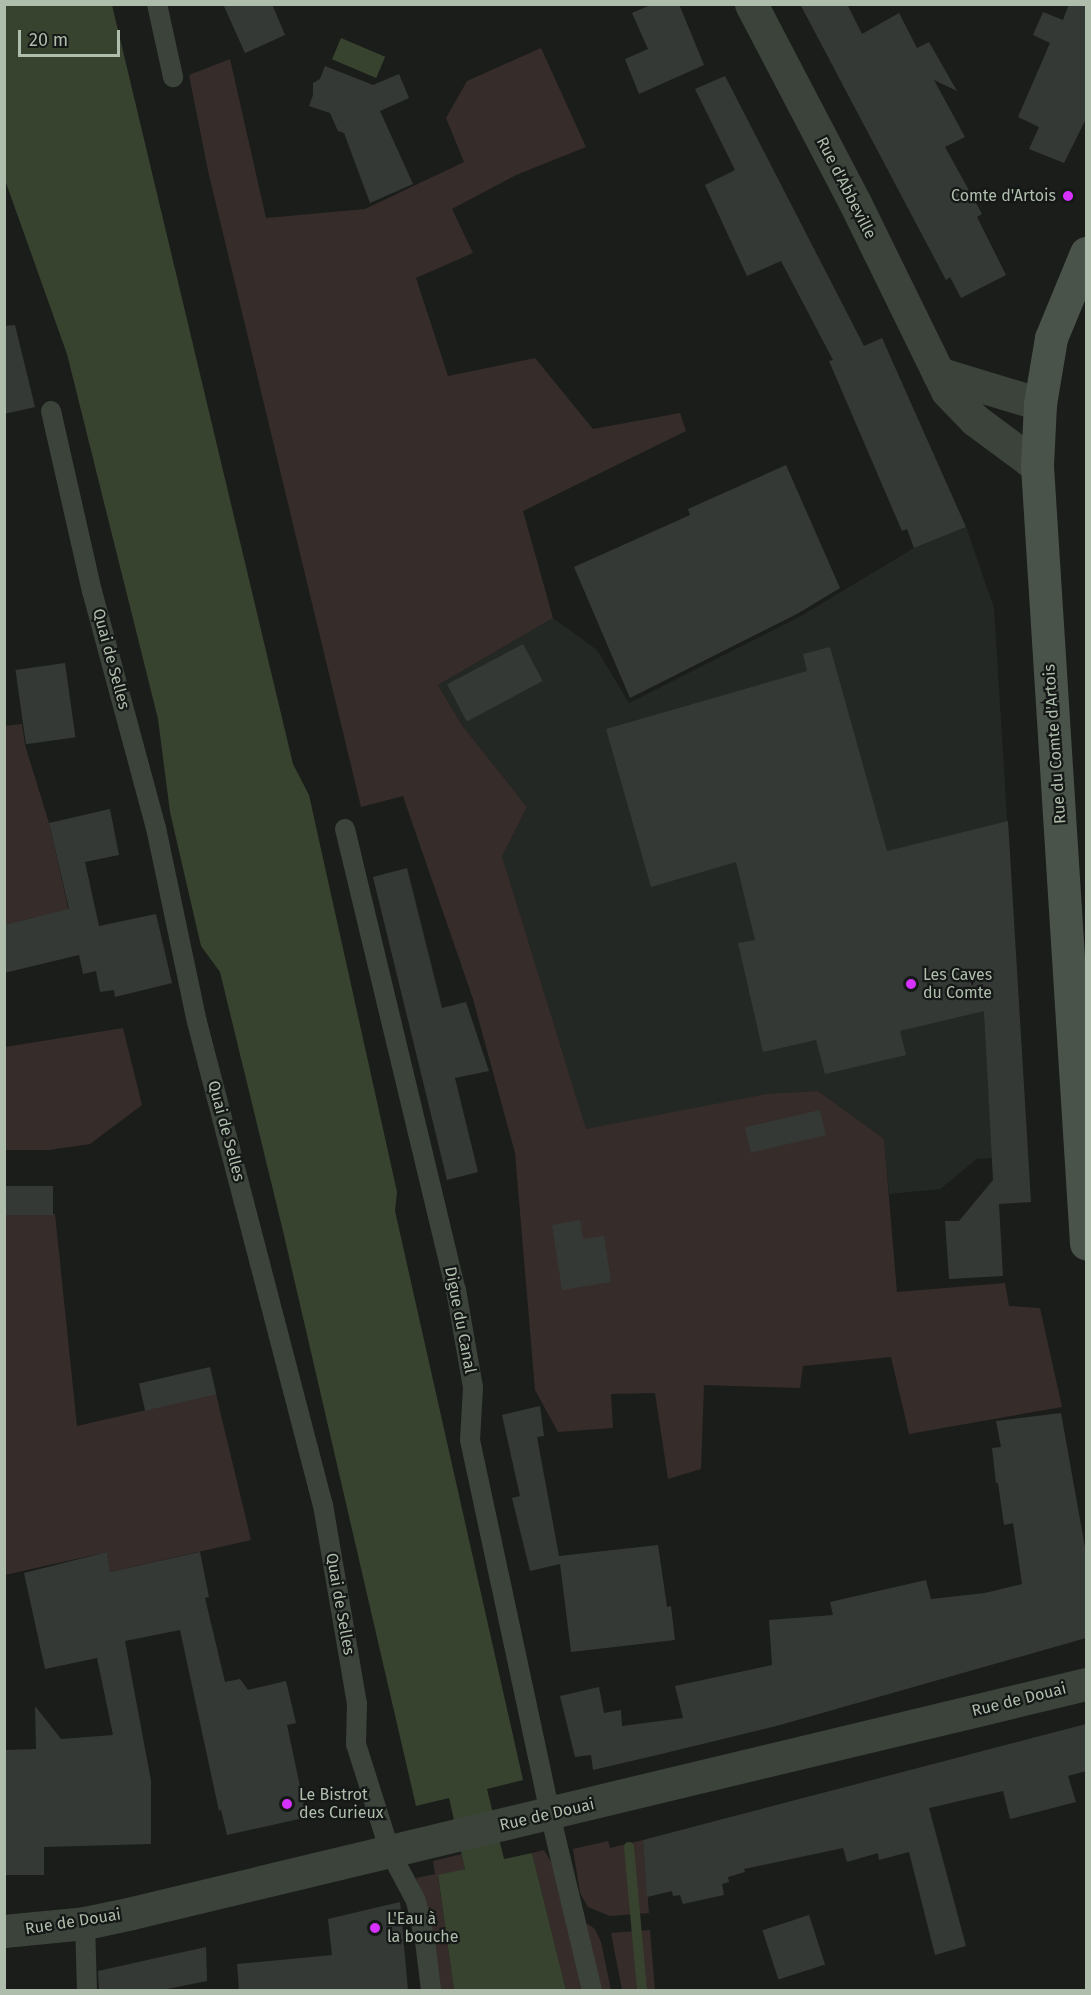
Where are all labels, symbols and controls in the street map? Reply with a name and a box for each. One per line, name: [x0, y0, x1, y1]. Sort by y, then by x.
scale bar: [21, 18, 123, 56]
text: 20 m: [29, 29, 68, 51]
street label: Rue d'Abbeville: [812, 134, 880, 242]
place label: Comte d'Artois: [951, 186, 1056, 206]
marker: Comte d'Artois: [1061, 189, 1075, 203]
street label: Quai de Selles: [88, 607, 134, 711]
street label: Rue du Comte d'Artois: [1040, 663, 1070, 825]
place label: Les Caves du Comte: [923, 965, 992, 1003]
marker: Les Caves du Comte: [904, 977, 918, 991]
street label: Quai de Selles: [203, 1079, 249, 1183]
street label: Digue du Canal: [440, 1265, 480, 1375]
street label: Quai de Selles: [322, 1551, 358, 1657]
street label: Rue de Douai: [970, 1679, 1068, 1721]
place label: Le Bistrot des Curieux: [299, 1785, 383, 1823]
street label: Rue de Douai: [498, 1795, 596, 1835]
marker: Le Bistrot des Curieux: [280, 1797, 294, 1811]
street label: Rue de Douai: [24, 1905, 122, 1939]
place label: L'Eau à la bouche: [387, 1909, 458, 1947]
marker: L'Eau à la bouche: [368, 1921, 382, 1935]

